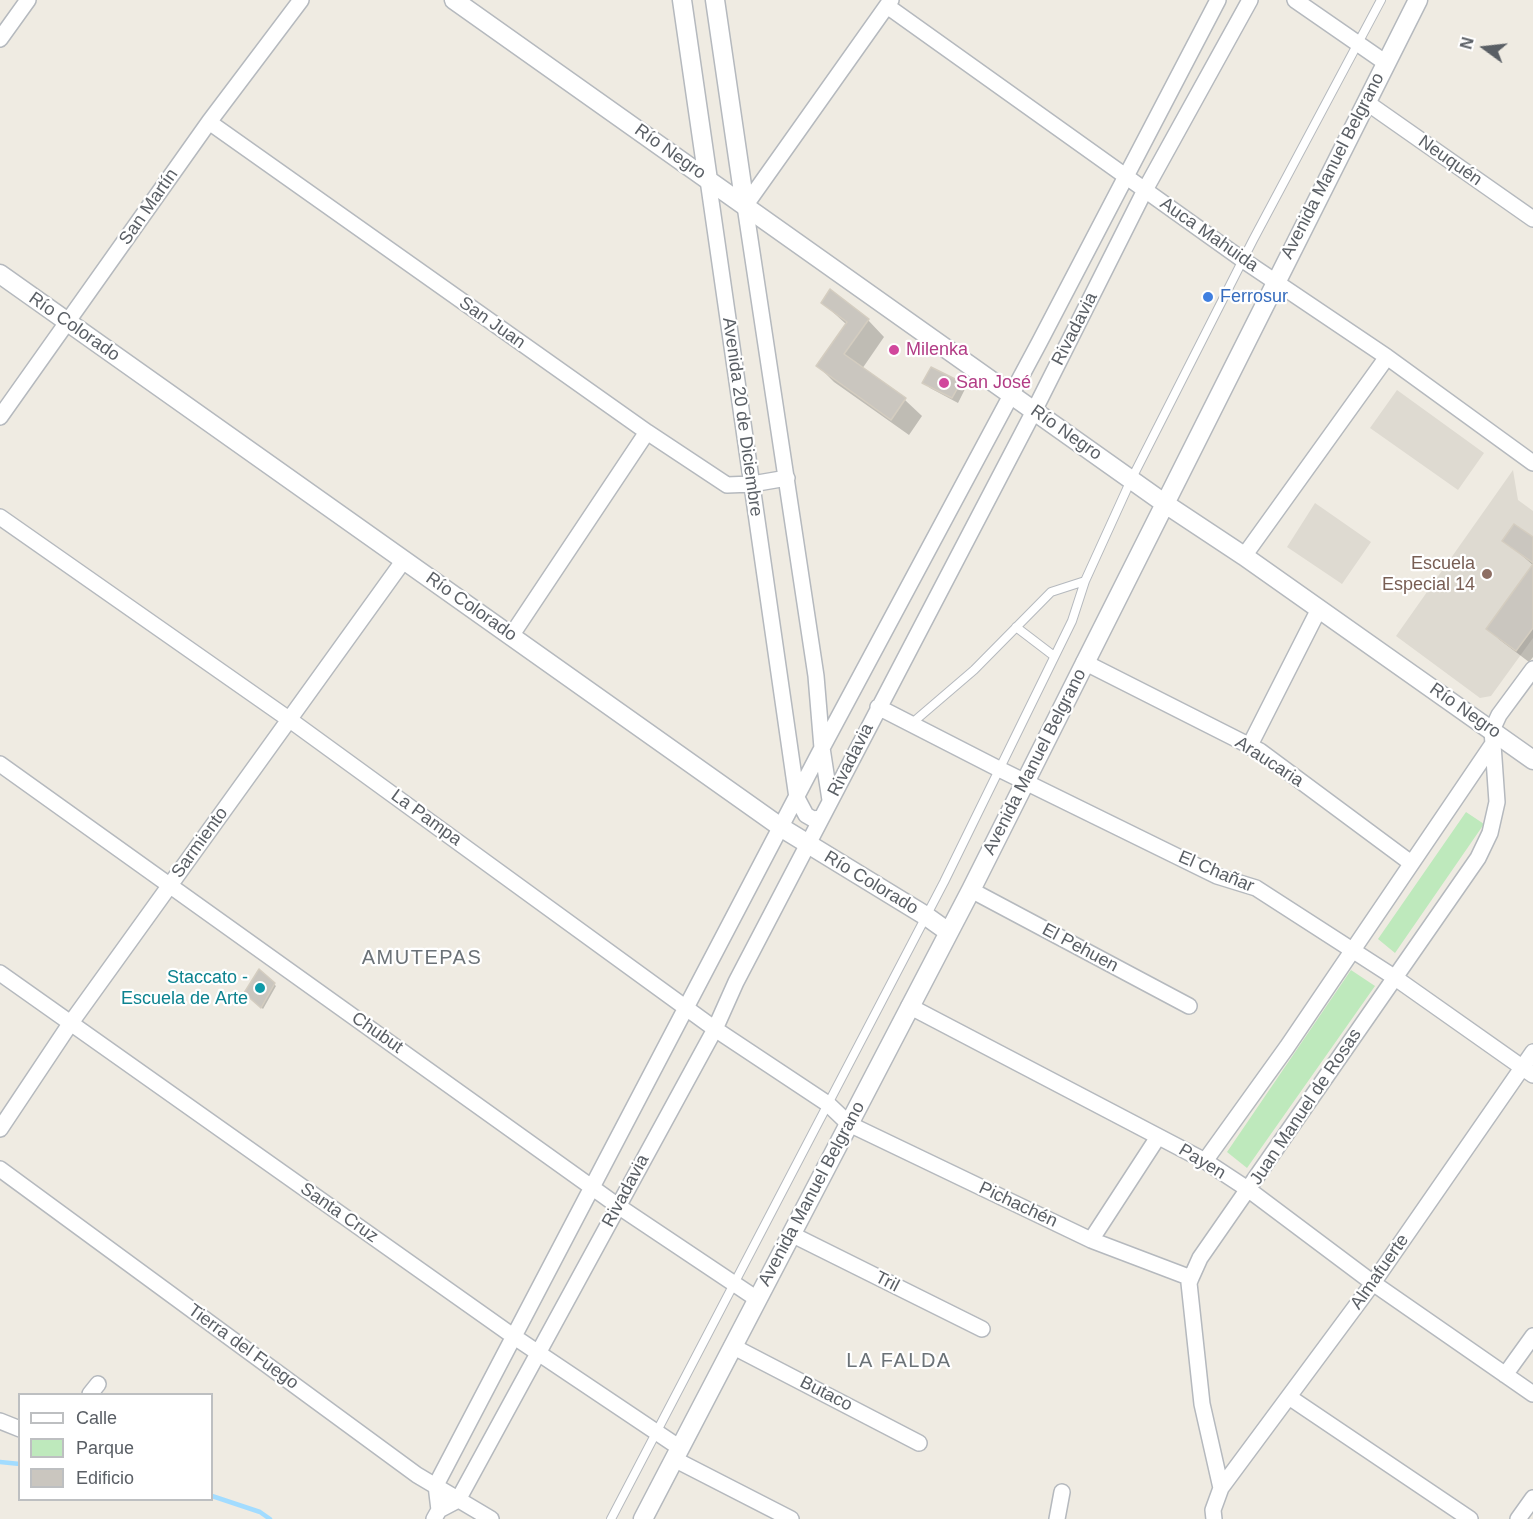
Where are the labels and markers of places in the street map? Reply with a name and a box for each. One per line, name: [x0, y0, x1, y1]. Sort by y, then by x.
place label: Ferrosur: [1220, 286, 1288, 308]
marker: Ferrosur: [1201, 290, 1215, 304]
place label: Milenka: [906, 339, 968, 361]
marker: Milenka: [887, 343, 901, 357]
place label: San José: [956, 372, 1031, 394]
marker: San José: [937, 376, 951, 390]
place label: Escuela Especial 14: [1382, 553, 1475, 596]
marker: Escuela Especial 14: [1480, 567, 1494, 581]
place label: Staccato - Escuela de Arte: [121, 967, 248, 1010]
marker: Staccato - Escuela de Arte: [253, 981, 267, 995]

